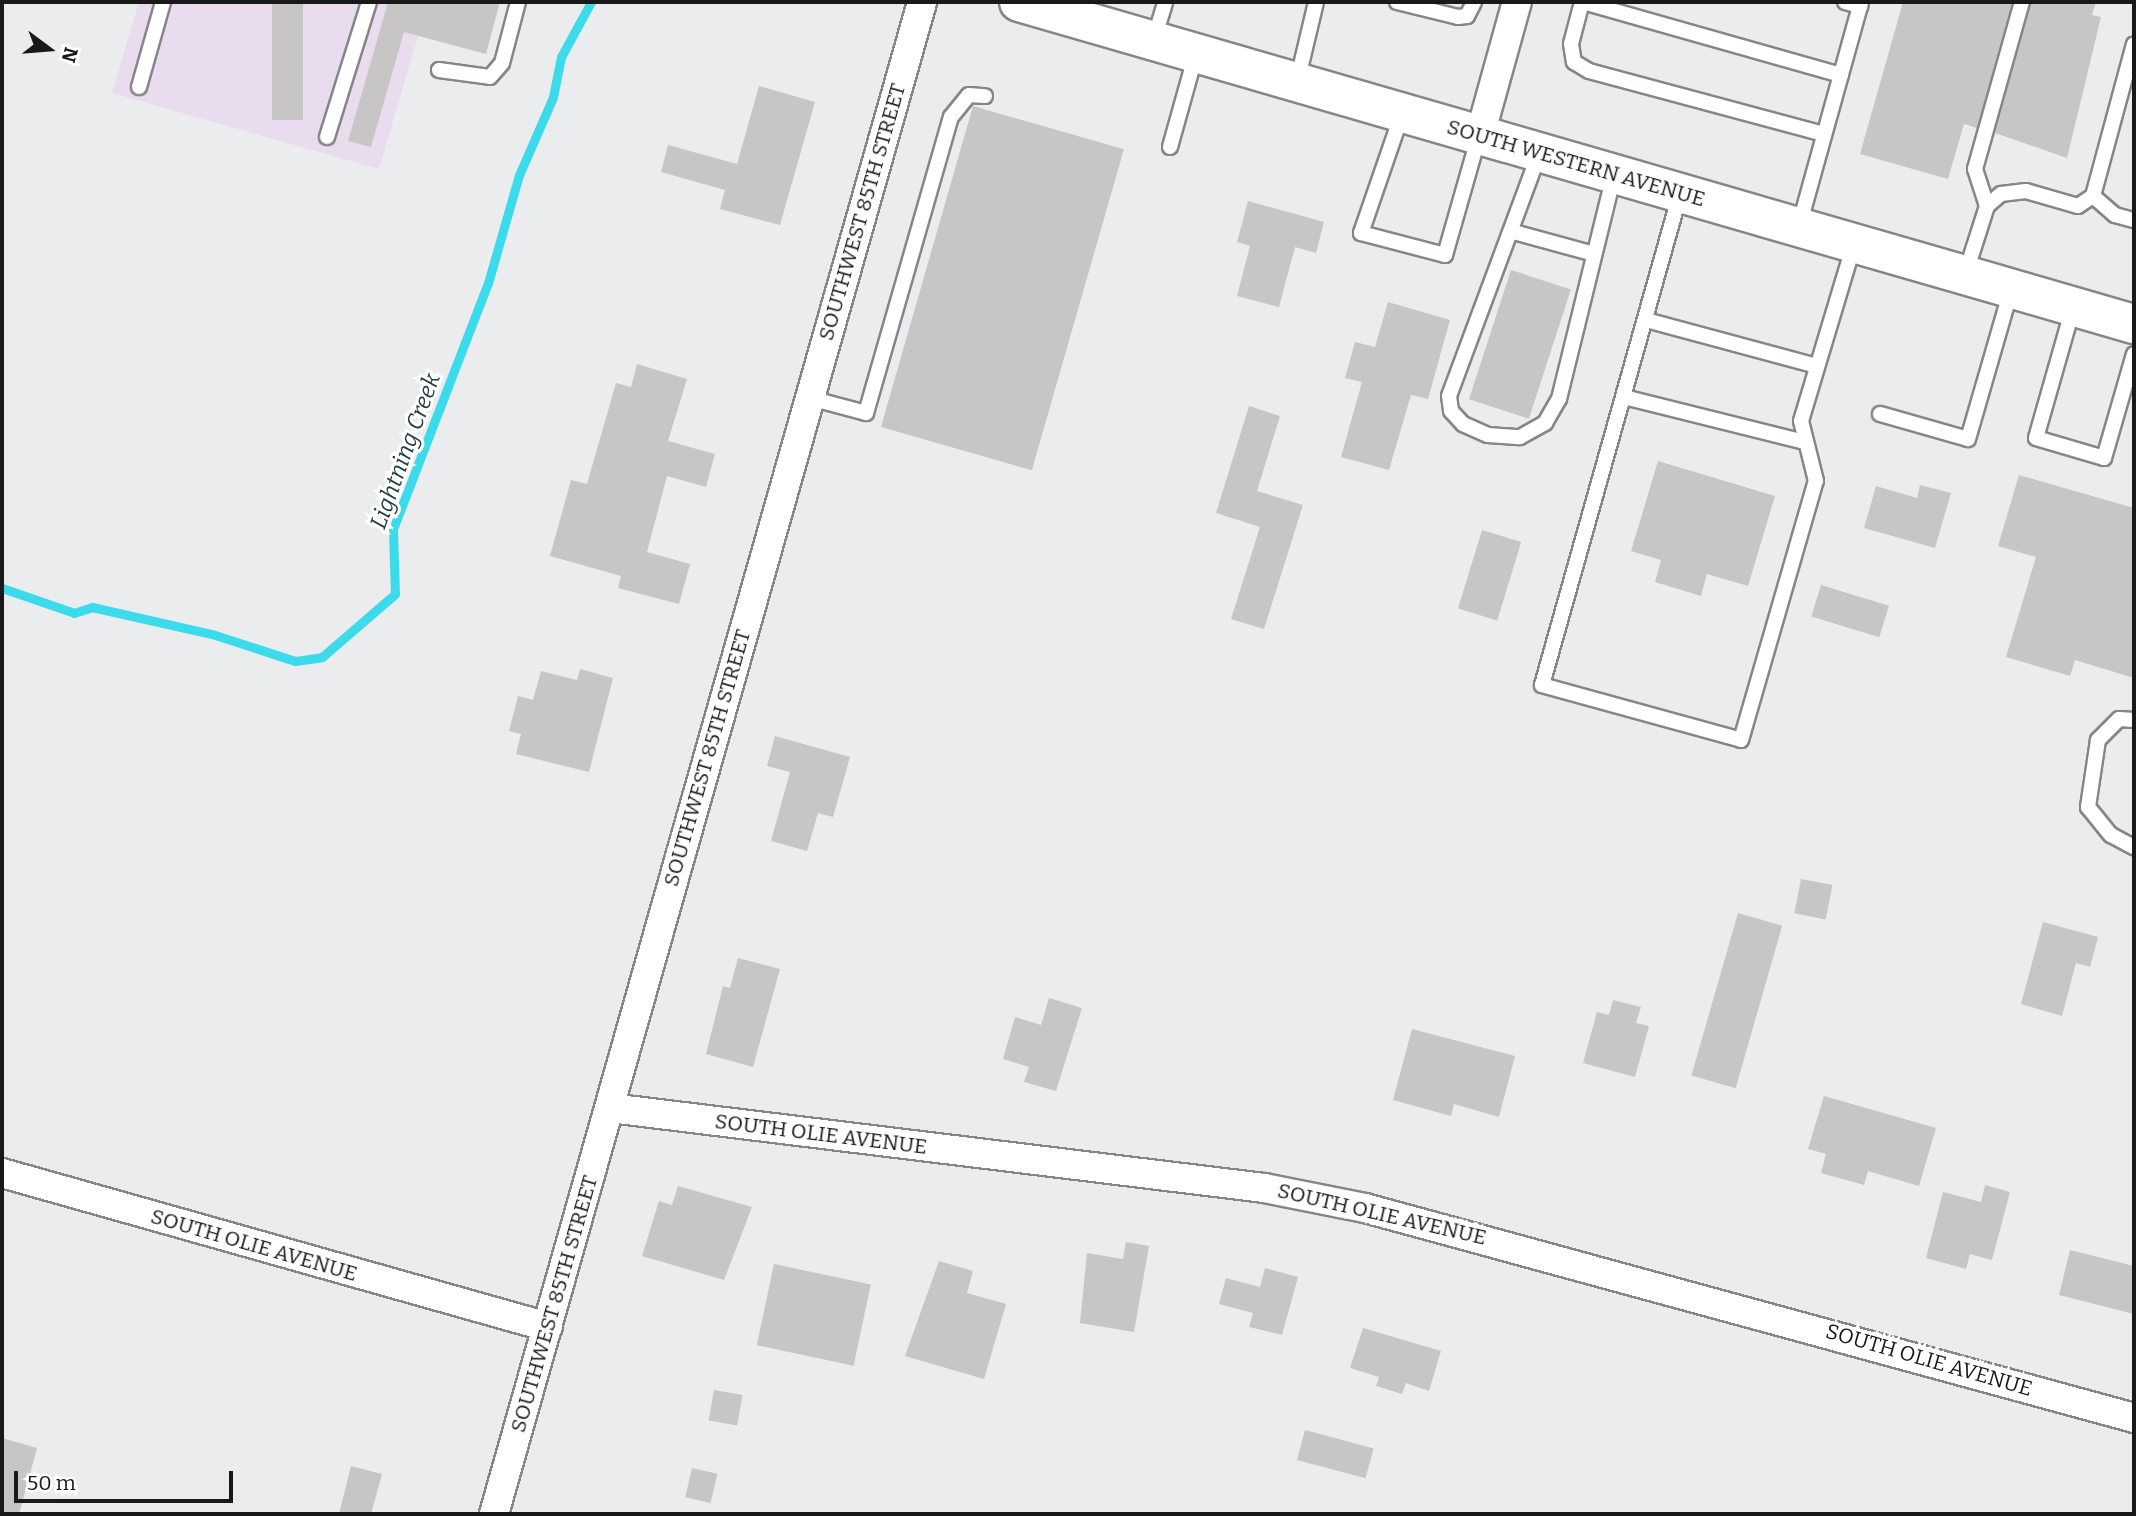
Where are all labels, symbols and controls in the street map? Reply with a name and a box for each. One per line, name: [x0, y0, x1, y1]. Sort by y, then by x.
north arrow: [14, 14, 84, 84]
text: N: [57, 45, 83, 65]
street label: SOUTHWEST 85TH STREET: [813, 81, 911, 343]
street label: SOUTH WESTERN AVENUE: [1444, 114, 1708, 212]
water label: Lightning Creek: [364, 369, 446, 533]
street label: SOUTHWEST 85TH STREET: [658, 627, 756, 889]
street label: SOUTH OLIE AVENUE: [713, 1108, 929, 1160]
street label: SOUTHWEST 85TH STREET: [505, 1173, 603, 1435]
street label: SOUTH OLIE AVENUE: [1275, 1178, 1489, 1250]
street label: SOUTH OLIE AVENUE: [148, 1203, 360, 1287]
street label: SOUTH OLIE AVENUE: [1823, 1318, 2035, 1402]
scale bar: [18, 1456, 236, 1500]
text: 50 m: [27, 1470, 76, 1496]

